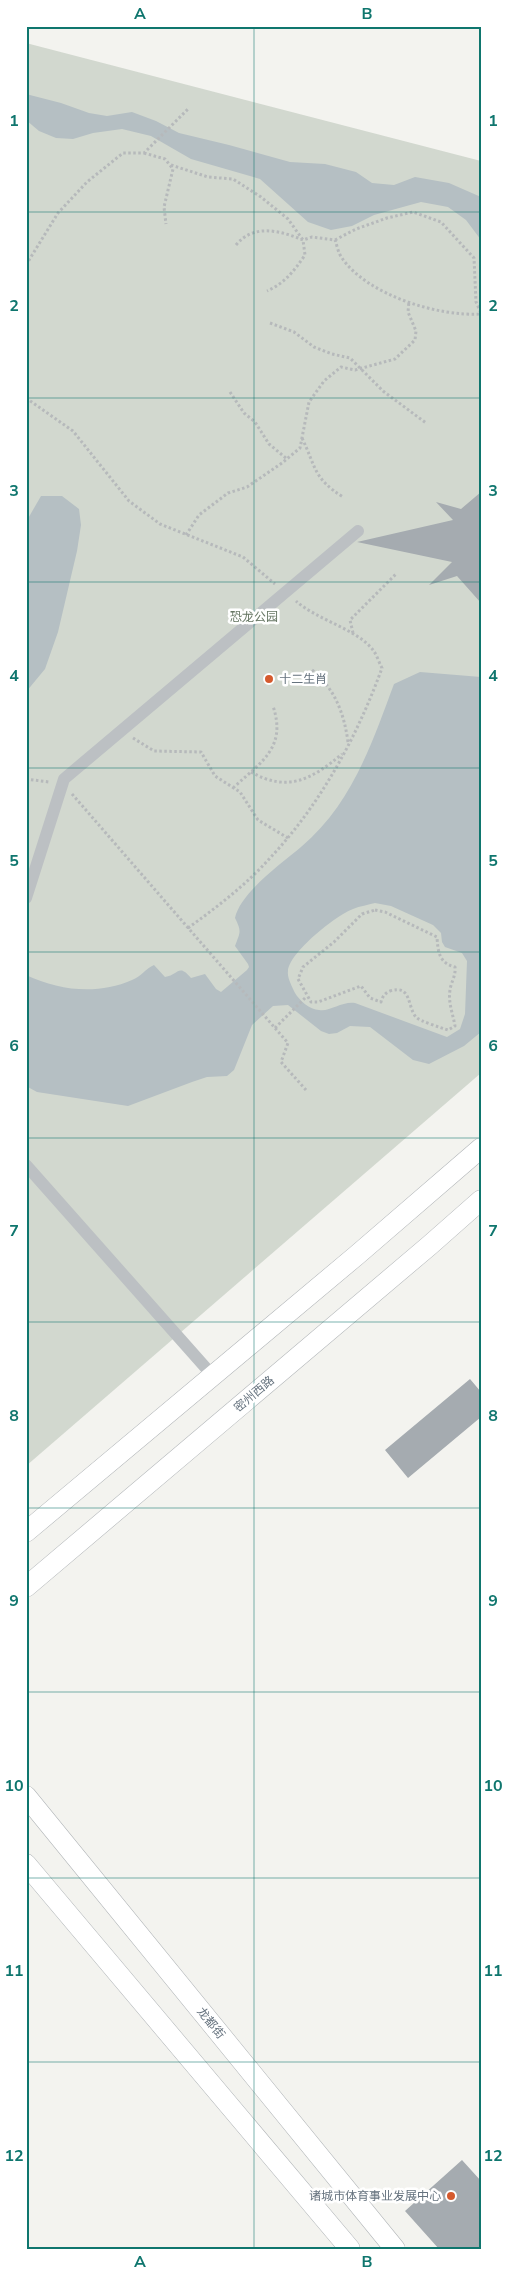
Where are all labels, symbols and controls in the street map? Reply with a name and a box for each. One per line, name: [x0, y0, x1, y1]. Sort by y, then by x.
text: A: [134, 3, 146, 25]
text: B: [361, 3, 373, 25]
text: 1: [9, 110, 19, 132]
text: 1: [488, 110, 498, 132]
text: 2: [9, 295, 19, 317]
text: 2: [488, 295, 498, 317]
text: 3: [9, 480, 19, 502]
text: 3: [488, 480, 498, 502]
park label: 恐龙公园: [230, 609, 278, 625]
text: 4: [9, 665, 19, 687]
text: 4: [488, 665, 498, 687]
place label: 十二生肖: [279, 671, 327, 687]
marker: 十二生肖: [263, 673, 275, 685]
text: 5: [9, 850, 19, 872]
text: 5: [488, 850, 498, 872]
text: 6: [9, 1035, 19, 1057]
text: 6: [488, 1035, 498, 1057]
text: 7: [9, 1220, 19, 1242]
text: 7: [488, 1220, 498, 1242]
street label: 密州西路: [230, 1372, 278, 1416]
text: 8: [9, 1405, 19, 1427]
text: 8: [488, 1405, 498, 1427]
text: 9: [9, 1590, 19, 1612]
text: 9: [488, 1590, 498, 1612]
text: 10: [4, 1775, 24, 1797]
text: 10: [483, 1775, 503, 1797]
text: 11: [4, 1960, 24, 1982]
text: 11: [483, 1960, 503, 1982]
street label: 龙都街: [193, 2004, 229, 2042]
text: 12: [4, 2145, 24, 2167]
text: 12: [483, 2145, 503, 2167]
place label: 诸城市体育事业发展中心: [309, 2188, 441, 2204]
marker: 诸城市体育事业发展中心: [445, 2190, 457, 2202]
text: A: [134, 2251, 146, 2273]
text: B: [361, 2251, 373, 2273]

